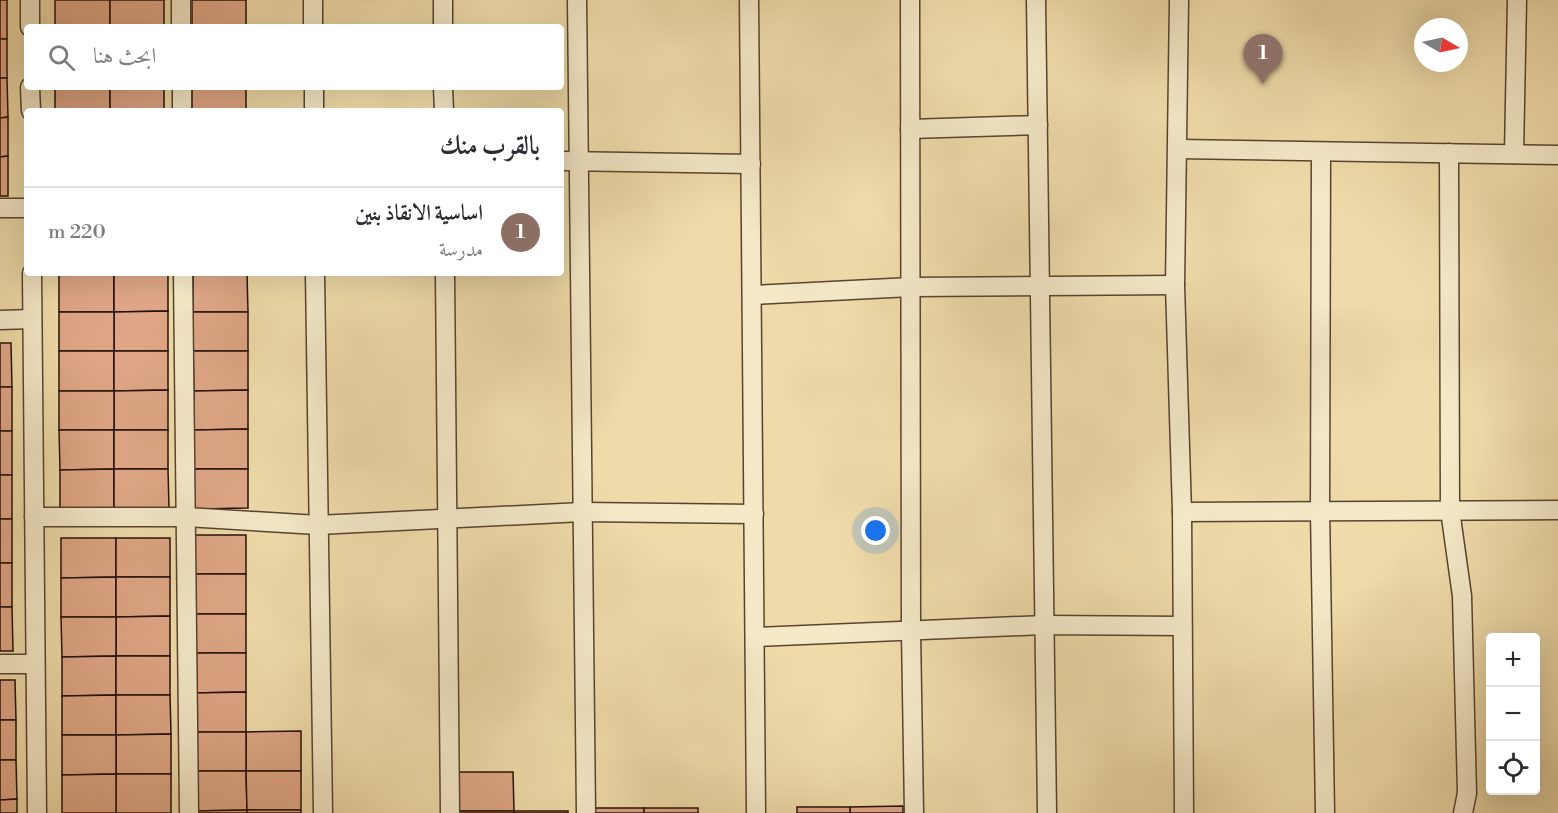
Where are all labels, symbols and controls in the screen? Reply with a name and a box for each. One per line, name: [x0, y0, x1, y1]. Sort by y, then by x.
north arrow: [1414, 18, 1468, 72]
search box: [24, 24, 564, 90]
pin: 1: [1244, 34, 1282, 84]
icon: search: [45, 41, 78, 74]
text: ابحث هنا: [93, 43, 156, 70]
text: بالقرب منك: [440, 130, 540, 162]
text: اساسية الانقاذ بنين: [355, 200, 483, 227]
text: 220 m: [48, 220, 106, 245]
text: 1: [516, 220, 525, 245]
text: مدرسة: [439, 238, 483, 263]
your location: [861, 516, 890, 545]
map controls: [1486, 633, 1540, 795]
button: +: [1486, 633, 1540, 687]
button: −: [1486, 687, 1540, 741]
button: locate: [1486, 741, 1540, 795]

